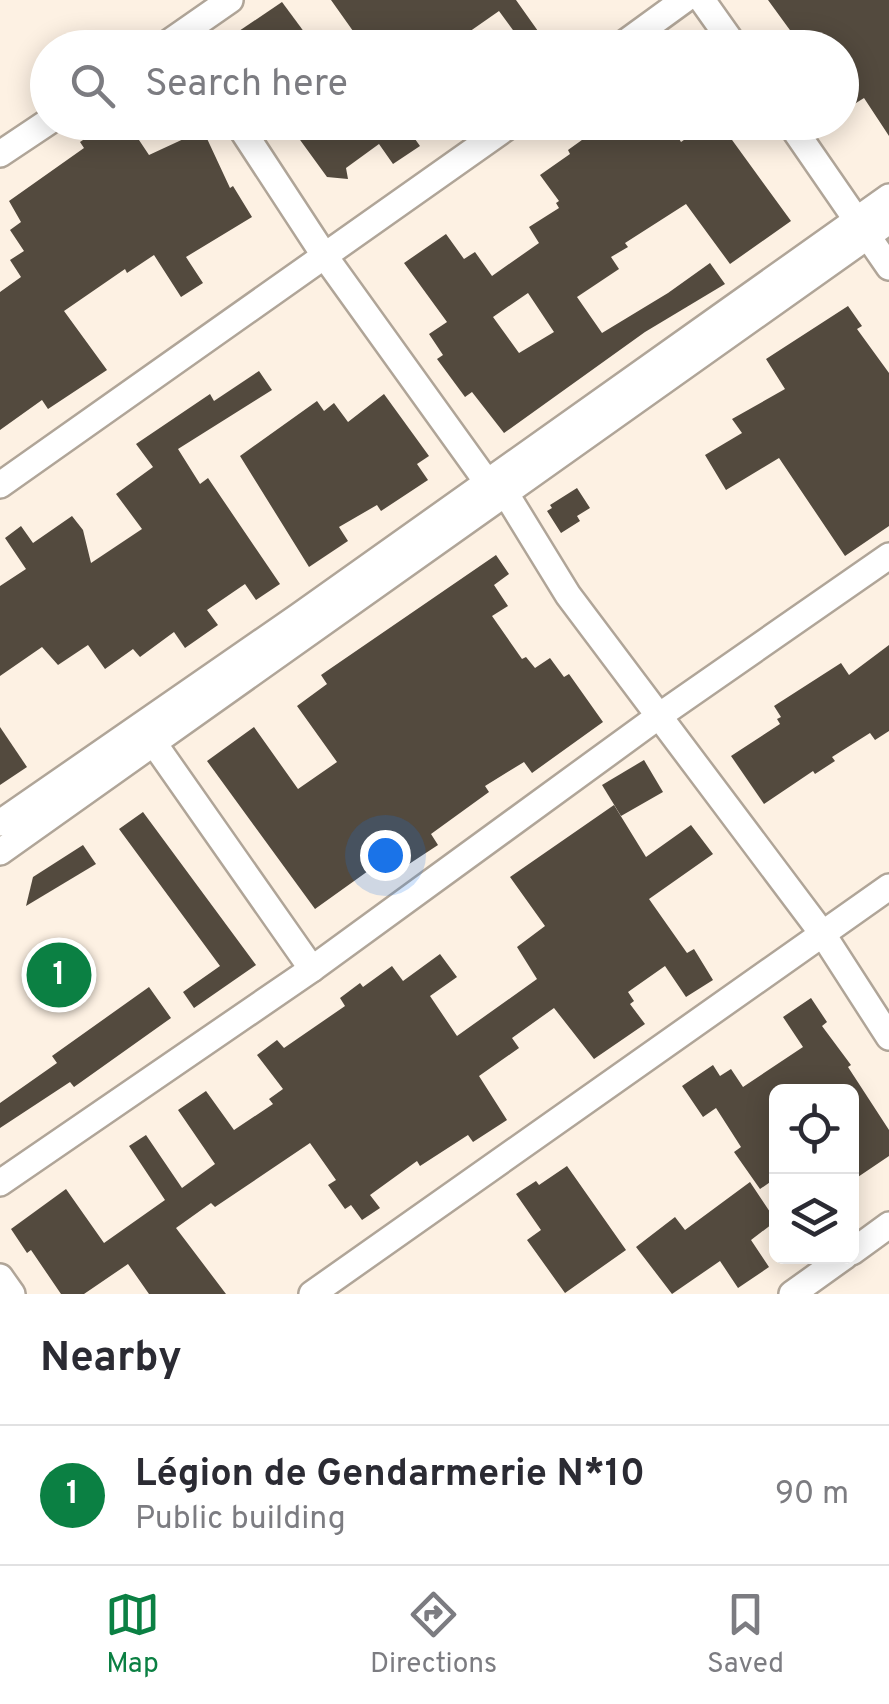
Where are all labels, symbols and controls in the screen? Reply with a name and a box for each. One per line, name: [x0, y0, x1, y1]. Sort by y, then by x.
search box: [30, 30, 859, 140]
icon: search: [65, 58, 120, 113]
text: Search here: [145, 61, 348, 110]
your location: [360, 830, 411, 881]
pin: 1: [27, 938, 92, 1012]
map controls: [769, 1084, 859, 1264]
button: locate: [769, 1084, 859, 1174]
button: layers: [769, 1174, 859, 1264]
text: Nearby: [40, 1333, 182, 1386]
text: Légion de Gendarmerie N*10: [135, 1451, 645, 1500]
text: 1: [66, 1475, 79, 1515]
text: 90 m: [775, 1475, 849, 1515]
text: Public building: [135, 1500, 346, 1540]
tab: Map: [105, 1587, 160, 1683]
tab: Directions: [370, 1587, 497, 1683]
tab: Saved: [707, 1587, 784, 1683]

